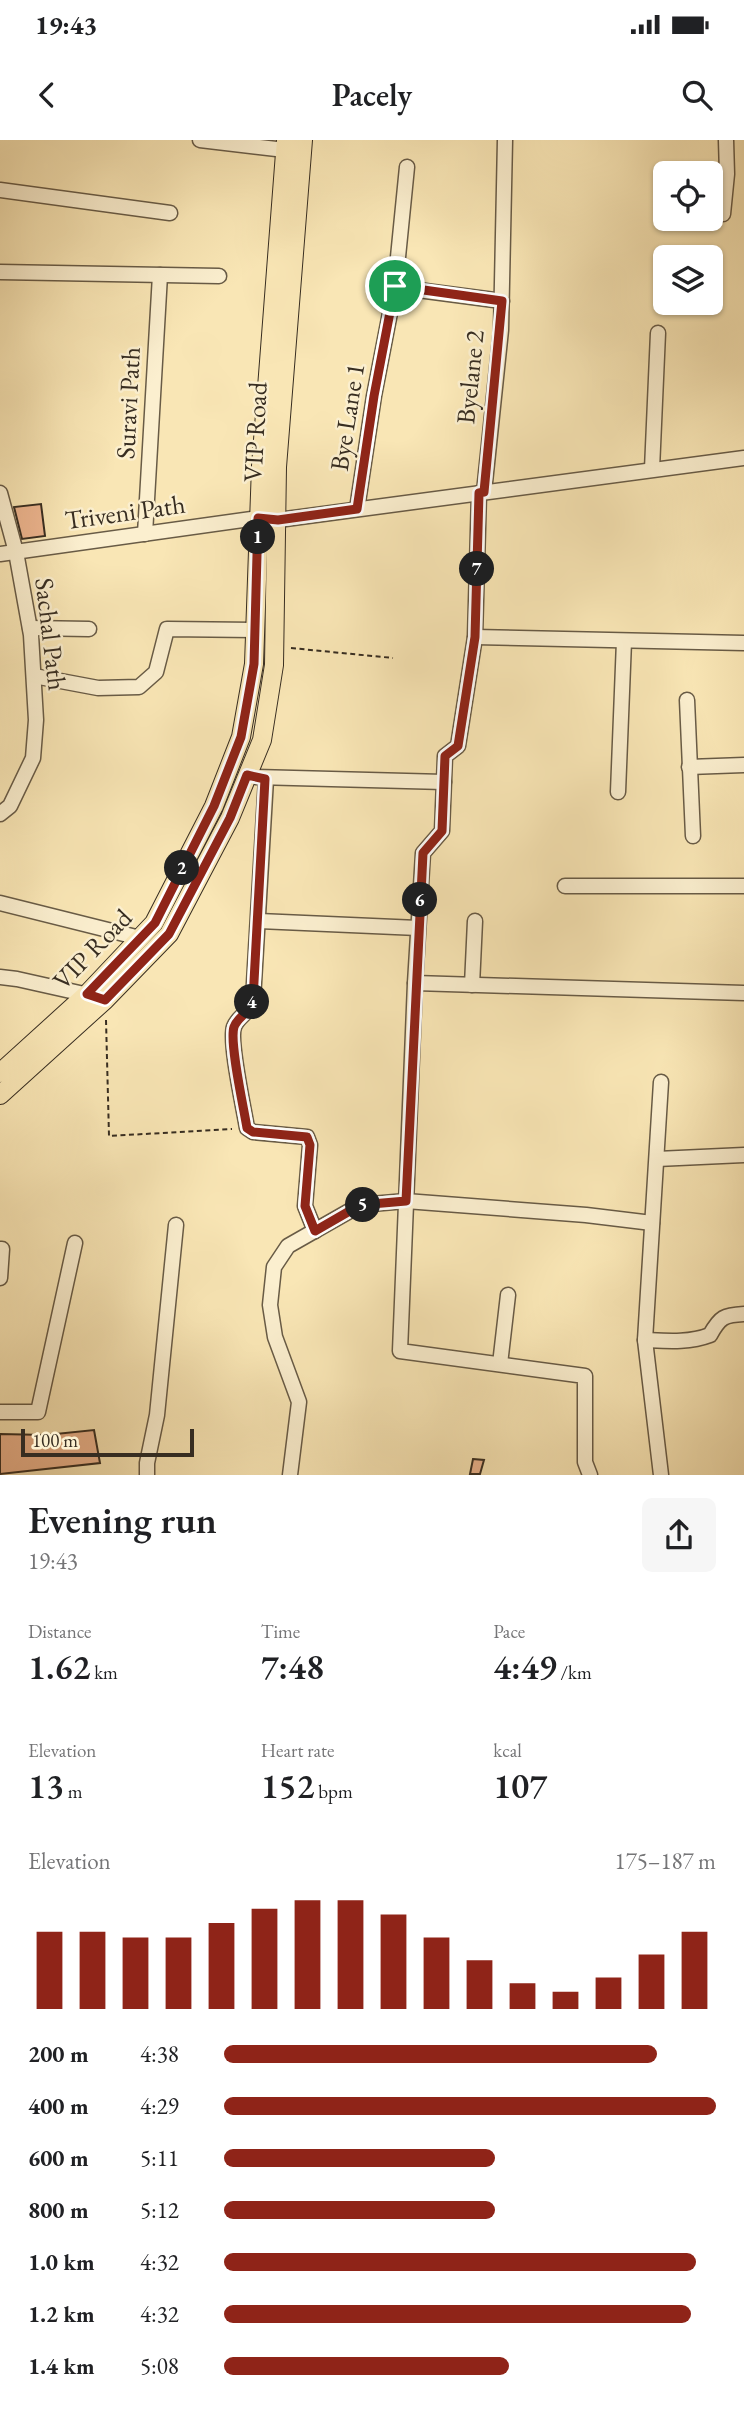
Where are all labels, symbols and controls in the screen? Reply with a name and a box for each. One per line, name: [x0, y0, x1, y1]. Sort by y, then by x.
text: 19:43: [35, 8, 97, 42]
text: Pacely: [332, 74, 412, 116]
icon: back: [28, 76, 66, 114]
icon: search: [678, 76, 716, 114]
map controls: [653, 161, 723, 315]
button: locate: [653, 161, 723, 231]
button: layers: [653, 245, 723, 315]
pin: [365, 256, 425, 316]
icon: arrive: [376, 267, 414, 305]
street label: Byelane 2: [448, 328, 492, 426]
street label: Suravi Path: [108, 346, 148, 460]
street label: Bye Lane 1: [322, 361, 372, 473]
street label: VIP Road: [235, 380, 275, 483]
street label: Triveni Path: [63, 487, 187, 537]
pin: 1: [240, 520, 276, 554]
text: 1: [252, 524, 263, 549]
pin: 7: [460, 552, 494, 586]
text: 7: [471, 556, 482, 581]
street label: Sachal Path: [27, 576, 75, 692]
pin: 2: [164, 850, 200, 886]
text: 2: [176, 855, 187, 880]
pin: 6: [402, 882, 438, 918]
text: 6: [414, 887, 425, 912]
street label: VIP Road: [45, 901, 140, 997]
pin: 4: [234, 984, 270, 1020]
text: 4: [246, 989, 257, 1014]
pin: 5: [346, 1188, 380, 1222]
text: 5: [357, 1192, 368, 1217]
scale bar: [21, 1426, 194, 1457]
text: 100 m: [32, 1428, 78, 1453]
text: Evening run: [28, 1495, 217, 1544]
button: share: [642, 1498, 716, 1572]
text: 19:43: [28, 1546, 78, 1576]
text: Distance: [28, 1619, 91, 1644]
text: Time: [261, 1619, 300, 1644]
text: Pace: [493, 1619, 525, 1644]
text: 1.62: [28, 1644, 90, 1689]
text: 7:48: [261, 1644, 324, 1689]
text: 4:49: [493, 1644, 557, 1689]
text: km: [90, 1660, 118, 1685]
text: /km: [557, 1660, 592, 1685]
text: Elevation: [28, 1738, 96, 1763]
text: Heart rate: [261, 1738, 334, 1763]
text: kcal: [493, 1738, 522, 1763]
text: 13: [28, 1763, 64, 1808]
text: 152: [261, 1763, 315, 1808]
text: 107: [493, 1763, 547, 1808]
text: m: [64, 1779, 83, 1804]
text: bpm: [315, 1779, 353, 1804]
text: Elevation: [28, 1846, 111, 1876]
text: 175–187 m: [615, 1846, 716, 1876]
text: 200 m: [28, 2039, 89, 2069]
text: 4:38: [140, 2039, 179, 2069]
text: 400 m: [28, 2091, 89, 2121]
text: 4:29: [140, 2091, 179, 2121]
text: 600 m: [28, 2143, 89, 2173]
text: 5:11: [140, 2143, 179, 2173]
text: 800 m: [28, 2195, 89, 2225]
text: 5:12: [140, 2195, 179, 2225]
text: 1.0 km: [28, 2247, 95, 2277]
text: 4:32: [140, 2247, 179, 2277]
text: 1.2 km: [28, 2299, 95, 2329]
text: 4:32: [140, 2299, 179, 2329]
text: 1.4 km: [28, 2351, 95, 2381]
text: 5:08: [140, 2351, 179, 2381]

